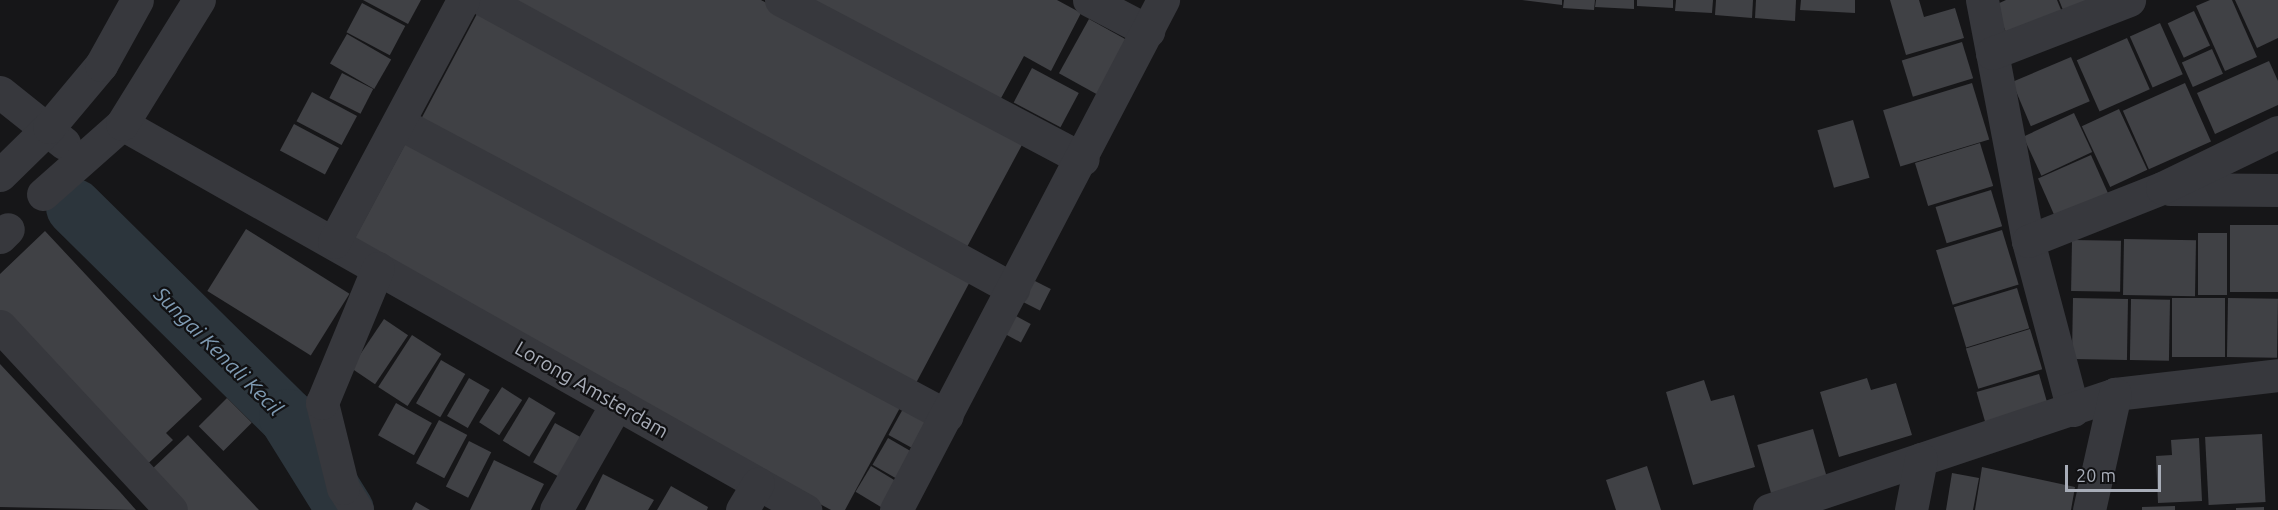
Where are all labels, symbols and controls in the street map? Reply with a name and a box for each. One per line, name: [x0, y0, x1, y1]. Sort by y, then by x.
water label: Sungai Kenali Kecil: [149, 281, 289, 421]
street label: Lorong Amsterdam: [511, 335, 673, 443]
scale bar: [2068, 453, 2164, 491]
text: 20 m: [2076, 465, 2116, 485]

